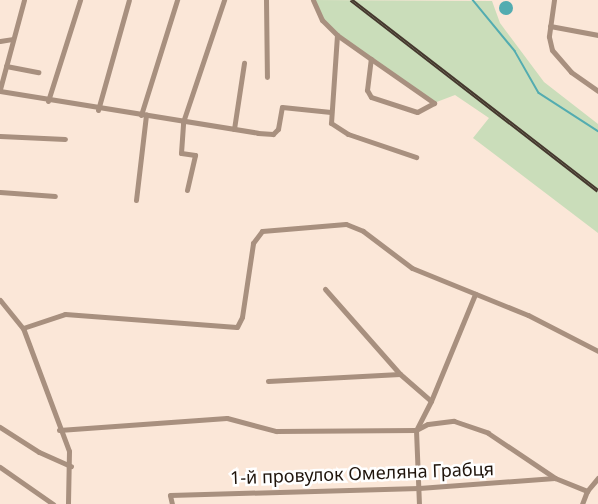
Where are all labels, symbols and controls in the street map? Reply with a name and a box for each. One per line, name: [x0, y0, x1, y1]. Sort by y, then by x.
street label: 1-й провулок Омеляна Грабця: [230, 458, 494, 488]

